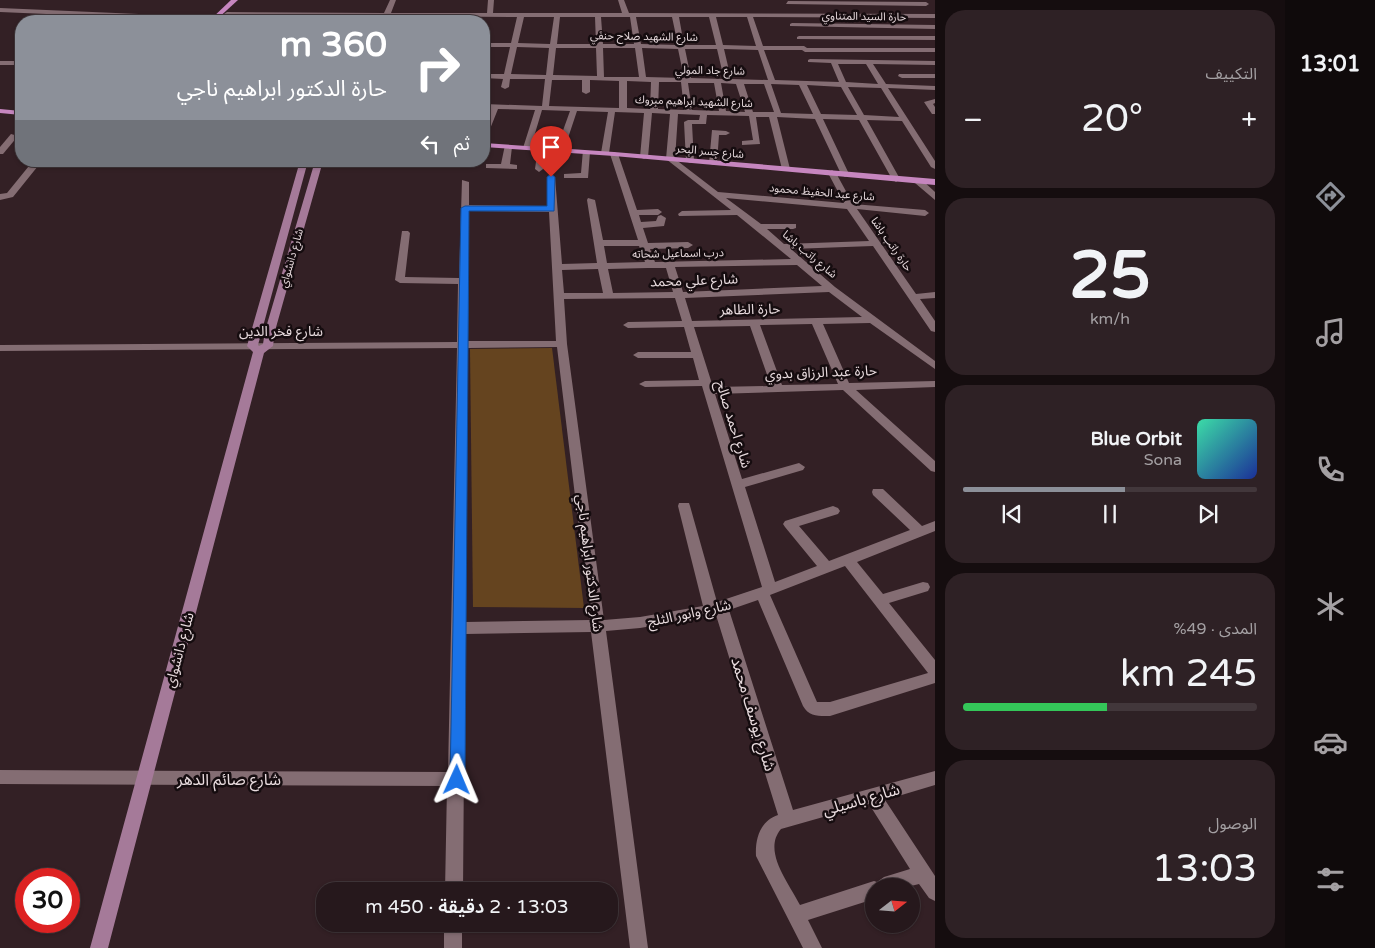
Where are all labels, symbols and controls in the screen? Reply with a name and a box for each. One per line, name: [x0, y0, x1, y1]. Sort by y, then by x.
street label: حارة السيد المتناوي: [822, 9, 907, 26]
text: 360 m: [280, 24, 387, 66]
street label: شارع الشهيد صلاح حنفي: [590, 29, 698, 46]
icon: right: [405, 35, 470, 100]
text: 13:01: [1300, 51, 1361, 77]
street label: شارع جاد المولي: [675, 63, 746, 80]
text: التكييف: [1205, 64, 1257, 84]
text: حارة الدكتور ابراهيم ناجي: [177, 76, 387, 102]
street label: شارع الشهيد ابراهيم مبروك: [635, 93, 753, 112]
text: 20°: [1081, 96, 1143, 142]
text: −: [963, 103, 983, 137]
text: +: [1241, 103, 1257, 137]
pin: [530, 126, 572, 177]
icon: left: [416, 130, 444, 158]
text: ثم: [454, 133, 470, 155]
icon: arrive: [537, 133, 565, 161]
street label: شارع جسر البحر: [674, 142, 745, 162]
icon: directions: [1313, 179, 1348, 214]
street label: شارع عبد الحفيظ محمود: [769, 181, 876, 205]
street label: حارة راتب باشا: [868, 215, 915, 274]
street label: شارع دانشواي: [277, 227, 309, 290]
street label: شارع راتب باشا: [779, 228, 840, 282]
text: 25: [1069, 237, 1151, 316]
street label: درب اسماعيل شحاته: [632, 246, 724, 261]
street label: شارع علي محمد: [650, 270, 738, 293]
street label: حارة الظاهر: [718, 300, 781, 319]
text: km/h: [1090, 309, 1130, 329]
icon: music: [1313, 315, 1348, 350]
street label: شارع فخر الدين: [239, 323, 323, 342]
street label: حارة عبد الرزاق بدوي: [765, 362, 878, 385]
street label: شارع احمد صالح: [710, 378, 755, 471]
text: Blue Orbit: [1090, 428, 1182, 450]
text: Sona: [1144, 450, 1182, 470]
icon: phone: [1313, 452, 1348, 487]
street label: شارع الدكتور ابراهيم ناجي: [570, 493, 606, 633]
icon: previous: [998, 500, 1026, 528]
icon: pause: [1096, 500, 1124, 528]
icon: next: [1194, 500, 1222, 528]
icon: climate: [1313, 589, 1348, 624]
street label: شارع وابور الثلج: [646, 596, 733, 633]
street label: شارع دانشواي: [161, 611, 200, 690]
text: المدى · 49%: [1173, 619, 1257, 639]
text: 245 km: [1120, 651, 1257, 697]
street label: شارع يوسف محمد: [724, 655, 780, 774]
icon: car: [1313, 725, 1348, 760]
position arrow: [430, 753, 482, 805]
street label: شارع صائم الدهر: [176, 770, 281, 792]
street label: شارع باسيلي: [820, 779, 903, 822]
text: الوصول: [1208, 814, 1257, 834]
text: 13:03: [1152, 846, 1257, 892]
icon: filters: [1313, 862, 1348, 897]
speed limit sign: 30: [15, 868, 80, 933]
north arrow: [865, 878, 920, 932]
map controls: [865, 878, 920, 933]
text: 13:03 · 2 دقيقة · 450 m: [365, 896, 569, 918]

